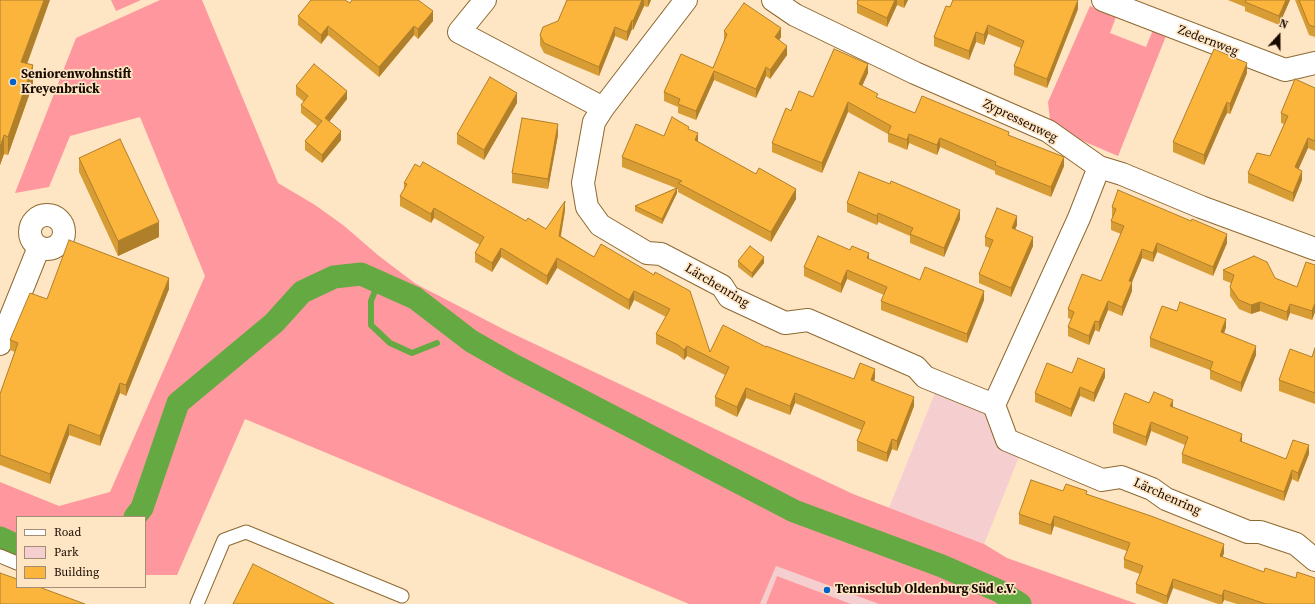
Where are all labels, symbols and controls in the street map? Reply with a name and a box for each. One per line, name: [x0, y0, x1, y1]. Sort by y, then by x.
north arrow: [1259, 16, 1299, 56]
text: N: [1277, 16, 1290, 33]
street label: Zedernweg: [1175, 22, 1241, 60]
place label: Seniorenwohnstift Kreyenbrück: [21, 67, 131, 98]
marker: Seniorenwohnstift Kreyenbrück: [8, 77, 18, 87]
street label: Zypressenweg: [980, 96, 1060, 146]
street label: Lärchenring: [682, 261, 752, 311]
street label: Lärchenring: [1131, 475, 1203, 519]
legend: [16, 516, 146, 588]
text: Road: [54, 524, 81, 540]
text: Park: [54, 544, 79, 560]
text: Building: [54, 564, 99, 580]
place label: Tennisclub Oldenburg Süd e.V.: [835, 582, 1016, 598]
marker: Tennisclub Oldenburg Süd e.V.: [822, 585, 832, 595]

